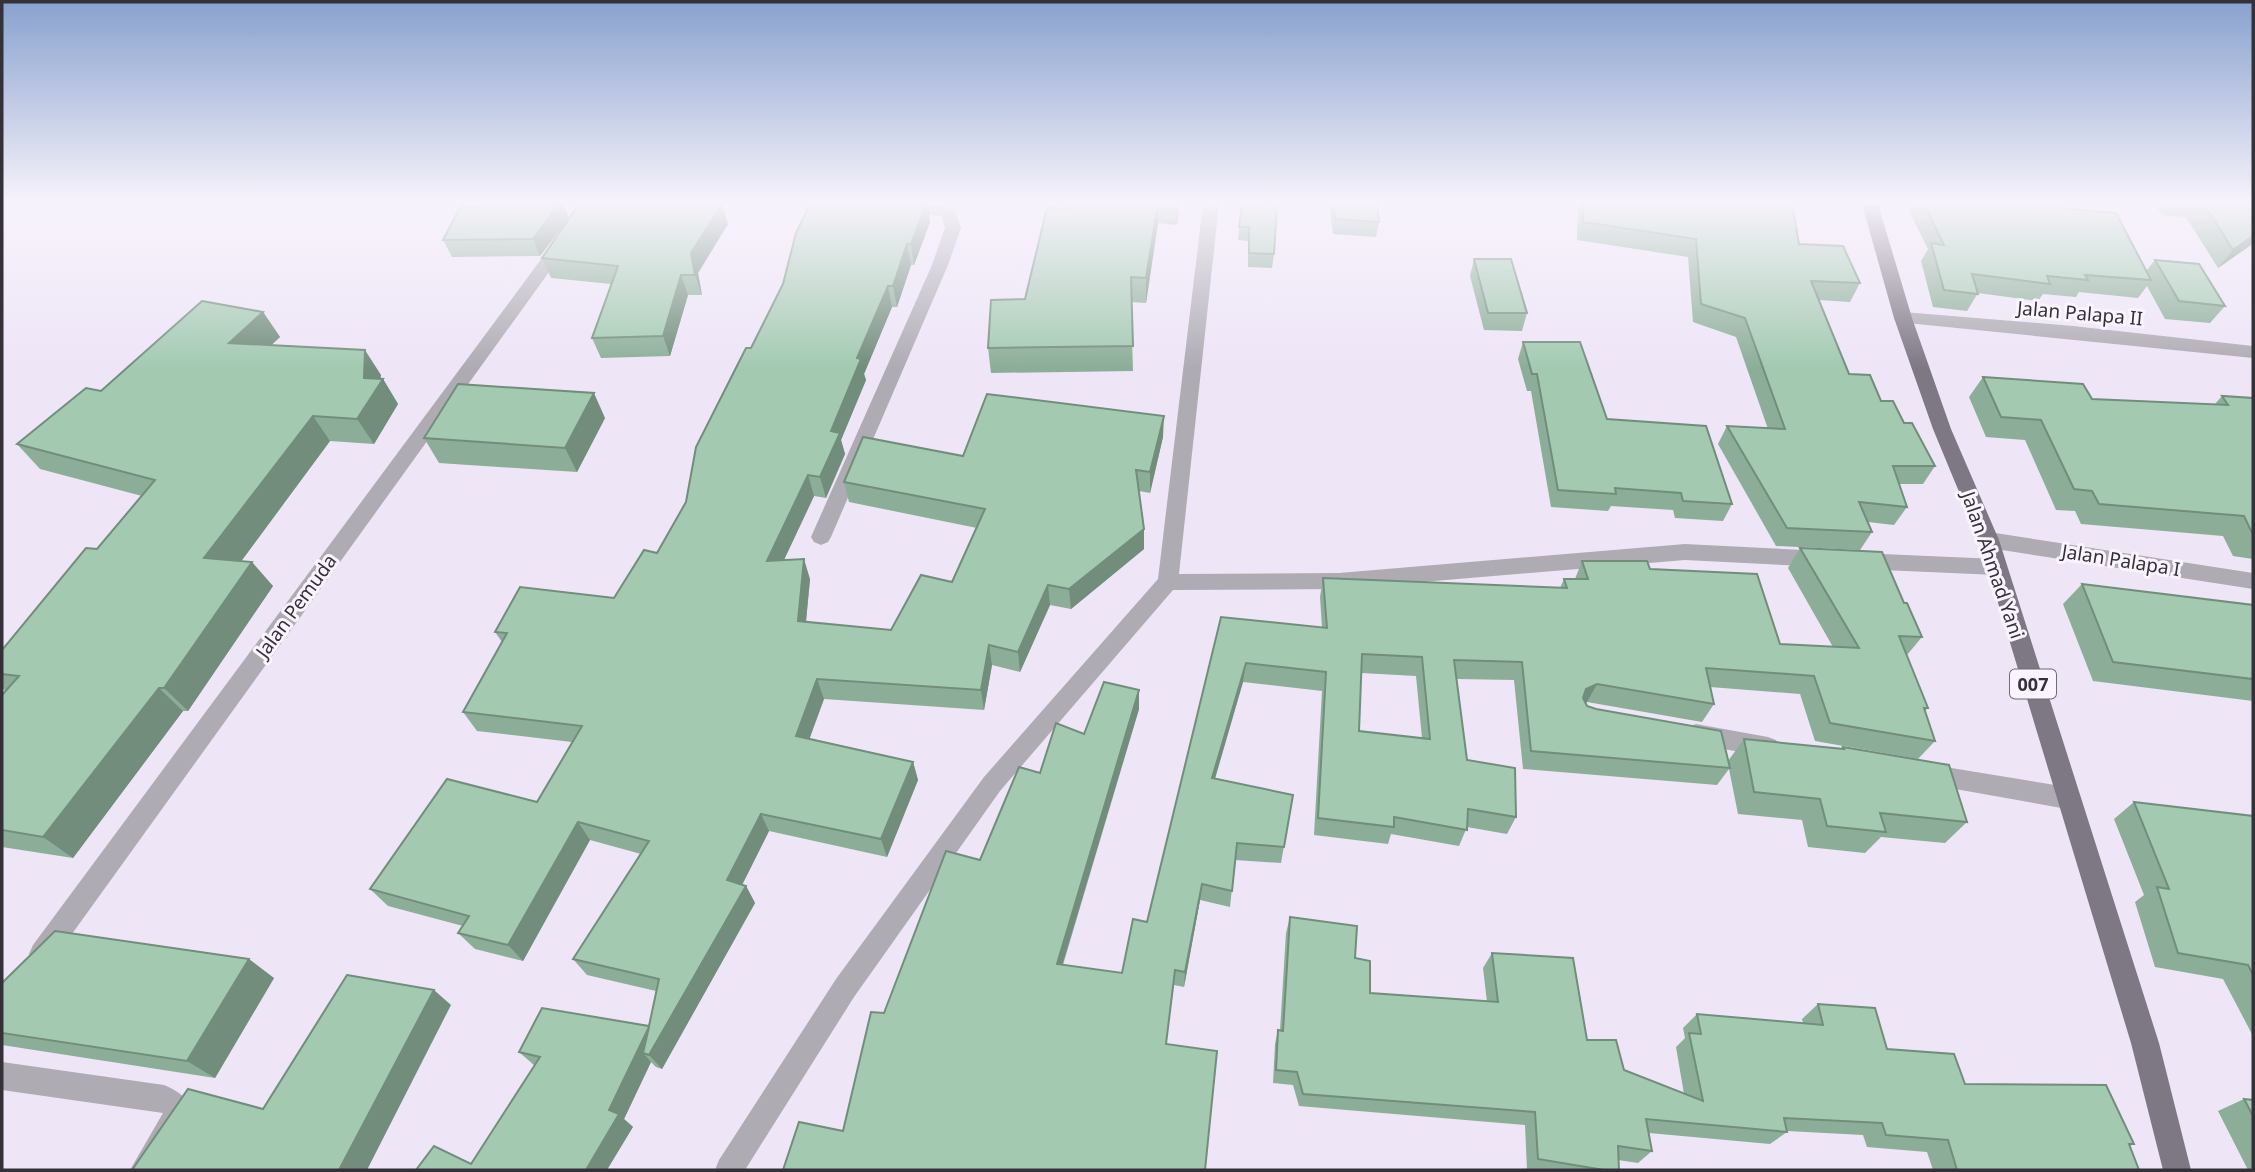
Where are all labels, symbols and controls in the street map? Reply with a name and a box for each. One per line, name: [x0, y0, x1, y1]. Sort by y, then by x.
street label: Jalan Palapa II: [2014, 294, 2144, 331]
street label: Jalan Ahmad Yani: [1955, 486, 2030, 642]
street label: Jalan Palapa I: [2058, 537, 2182, 582]
street label: Jalan Pemuda: [248, 549, 342, 665]
road number: 007: [2010, 670, 2056, 698]

